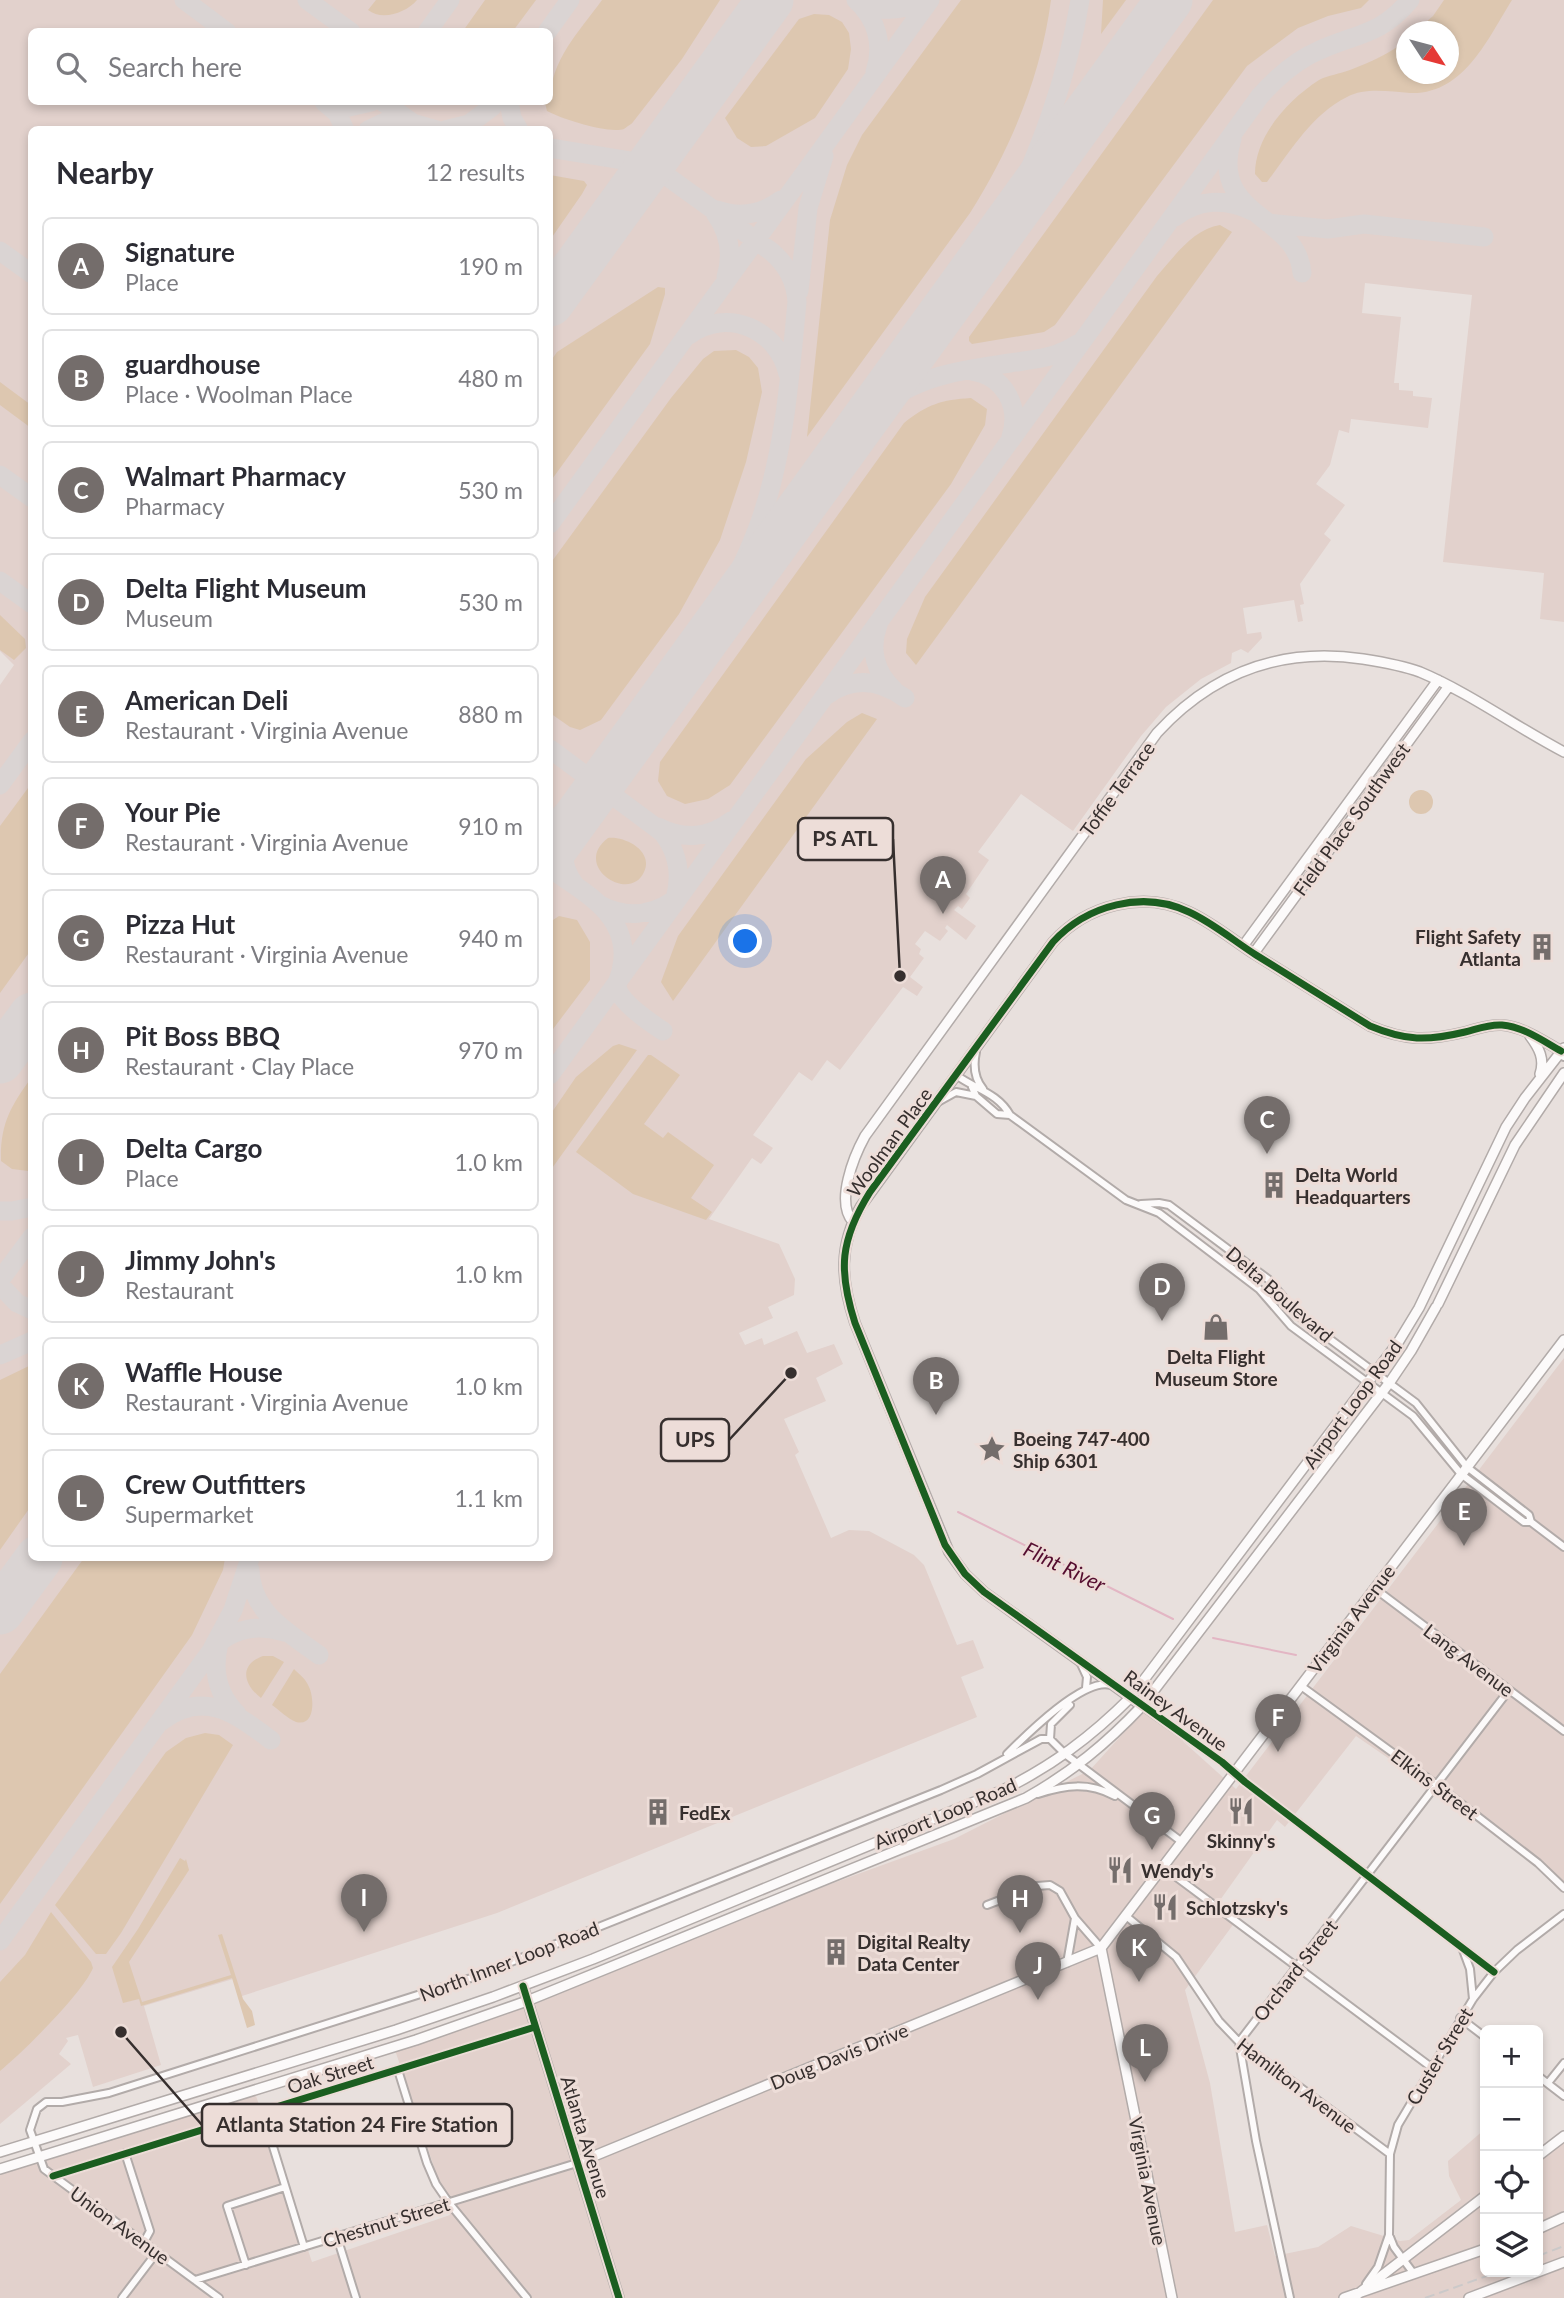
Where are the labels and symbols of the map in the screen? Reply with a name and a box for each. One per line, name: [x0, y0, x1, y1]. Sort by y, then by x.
north arrow: [1396, 21, 1459, 84]
street label: Toffie Terrace: [1075, 737, 1159, 841]
street label: Field Place Southwest: [1288, 738, 1414, 900]
callout: PS ATL: [798, 818, 893, 860]
text: PS ATL: [812, 825, 878, 850]
pin: A: [920, 856, 966, 914]
your location: [728, 924, 762, 958]
place label: Flight Safety Atlanta: [1415, 925, 1522, 970]
building icon: Flight Safety Atlanta: [1527, 932, 1557, 962]
street label: Woolman Place: [842, 1083, 936, 1201]
pin: C: [1244, 1096, 1290, 1154]
place label: Delta World Headquarters: [1295, 1163, 1411, 1208]
building icon: Delta World Headquarters: [1259, 1170, 1289, 1200]
street label: Delta Boulevard: [1222, 1241, 1338, 1347]
pin: D: [1139, 1263, 1185, 1321]
shop icon: Delta Flight Museum Store: [1201, 1312, 1231, 1342]
street label: Airport Loop Road: [1298, 1336, 1406, 1472]
place label: Delta Flight Museum Store: [1154, 1345, 1278, 1390]
pin: B: [913, 1357, 959, 1415]
callout: UPS: [661, 1419, 729, 1461]
text: UPS: [675, 1426, 715, 1451]
place label: Boeing 747-400 Ship 6301: [1013, 1427, 1150, 1472]
place icon: Boeing 747-400 Ship 6301: [977, 1434, 1007, 1464]
pin: E: [1441, 1488, 1487, 1546]
water label: Flint River: [1020, 1536, 1111, 1597]
street label: Virginia Avenue: [1303, 1560, 1399, 1678]
street label: Lang Avenue: [1419, 1619, 1519, 1701]
street label: Rainey Avenue: [1120, 1665, 1232, 1755]
pin: F: [1255, 1694, 1301, 1752]
street label: Elkins Street: [1387, 1744, 1483, 1824]
street label: Airport Loop Road: [870, 1773, 1020, 1853]
pin: G: [1129, 1792, 1175, 1850]
restaurant icon: Skinny's: [1226, 1796, 1256, 1826]
building icon: FedEx: [643, 1797, 673, 1827]
place label: FedEx: [679, 1801, 731, 1824]
place label: Skinny's: [1207, 1829, 1275, 1852]
restaurant icon: Wendy's: [1105, 1855, 1135, 1885]
place label: Wendy's: [1141, 1859, 1214, 1882]
pin: I: [341, 1874, 387, 1932]
pin: H: [997, 1875, 1043, 1933]
restaurant icon: Schlotzsky's: [1150, 1892, 1180, 1922]
place label: Schlotzsky's: [1186, 1896, 1288, 1919]
street label: Orchard Street: [1248, 1914, 1342, 2025]
street label: North Inner Loop Road: [416, 1916, 602, 2006]
pin: K: [1116, 1924, 1162, 1982]
place label: Digital Realty Data Center: [857, 1930, 971, 1975]
building icon: Digital Realty Data Center: [821, 1937, 851, 1967]
pin: J: [1015, 1942, 1061, 2000]
street label: Custer Street: [1401, 2003, 1477, 2109]
street label: Doug Davis Drive: [767, 2018, 911, 2094]
pin: L: [1122, 2024, 1168, 2082]
street label: Hamilton Avenue: [1233, 2033, 1361, 2137]
street label: Oak Street: [284, 2050, 376, 2098]
street label: Atlanta Avenue: [556, 2073, 616, 2201]
callout: Atlanta Station 24 Fire Station: [202, 2104, 512, 2146]
text: Atlanta Station 24 Fire Station: [215, 2111, 498, 2136]
street label: Virginia Avenue: [1124, 2115, 1172, 2247]
street label: Union Avenue: [66, 2181, 174, 2269]
street label: Chestnut Street: [320, 2192, 452, 2252]

